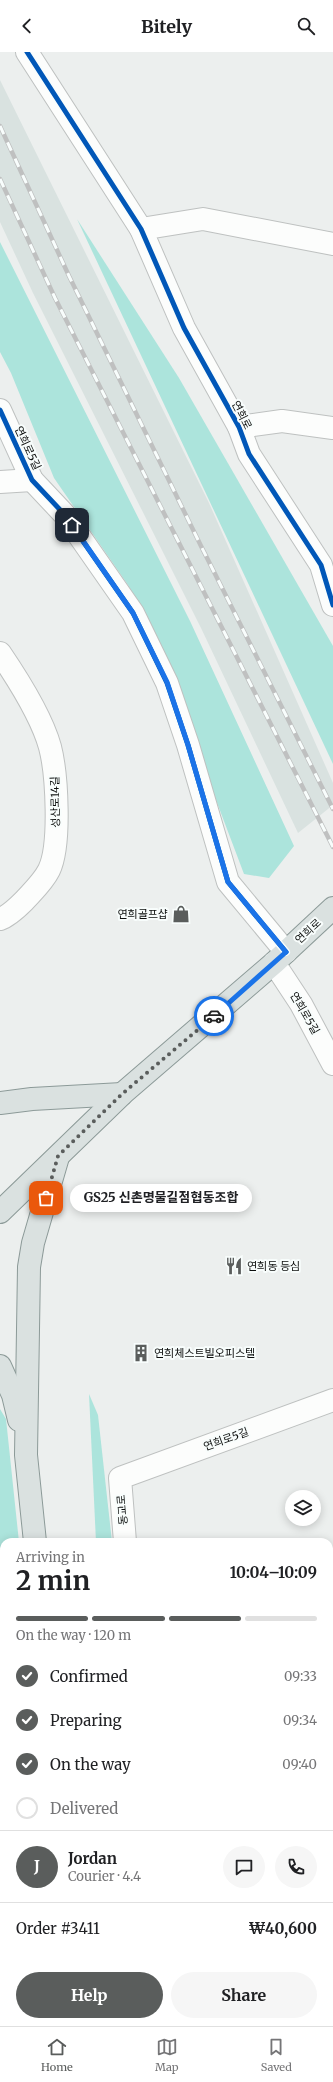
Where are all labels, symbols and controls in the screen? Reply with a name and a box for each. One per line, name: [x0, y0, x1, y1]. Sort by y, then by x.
icon: back: [16, 15, 38, 37]
text: Bitely: [141, 15, 192, 38]
icon: search: [295, 15, 317, 37]
street label: 연희로: [229, 398, 255, 432]
street label: 연희로5길: [12, 424, 44, 472]
pin: [55, 508, 89, 542]
icon: home: [61, 514, 83, 536]
street label: 성산로14길: [48, 776, 62, 828]
shop icon: 연희골프샵: [171, 904, 191, 924]
place label: 연희골프샵: [117, 907, 168, 921]
street label: 연희로: [292, 916, 324, 946]
street label: 연희로5길: [287, 989, 323, 1037]
courier: [194, 996, 234, 1036]
icon: car: [203, 1005, 225, 1027]
pin: [29, 1181, 63, 1215]
callout: GS25 신촌명물길점협동조합: [70, 1184, 252, 1212]
icon: bag: [35, 1187, 57, 1209]
text: GS25 신촌명물길점협동조합: [84, 1189, 238, 1206]
restaurant icon: 연희동 등심: [224, 1256, 244, 1276]
place label: 연희동 등심: [247, 1259, 300, 1273]
building icon: 연희체스트빌오피스텔: [131, 1343, 151, 1363]
place label: 연희체스트빌오피스텔: [154, 1346, 255, 1360]
street label: 연희로5길: [202, 1424, 250, 1454]
map controls: [285, 1490, 321, 1526]
button: layers: [285, 1490, 321, 1526]
street label: 동교로: [114, 1494, 130, 1526]
text: Arriving in: [16, 1549, 85, 1566]
text: 10:04–10:09: [230, 1563, 317, 1582]
text: 2 min: [16, 1564, 90, 1597]
text: On the way · 120 m: [16, 1627, 131, 1644]
icon: check: [16, 1665, 38, 1687]
text: Confirmed: [50, 1667, 128, 1686]
text: 09:33: [284, 1668, 317, 1685]
icon: check: [16, 1709, 38, 1731]
text: Preparing: [50, 1711, 122, 1730]
text: 09:34: [283, 1712, 317, 1729]
icon: check: [16, 1753, 38, 1775]
text: On the way: [50, 1755, 131, 1774]
text: 09:40: [282, 1756, 317, 1773]
text: Delivered: [50, 1799, 118, 1818]
button: chat: [223, 1846, 265, 1888]
button: phone: [275, 1846, 317, 1888]
text: Jordan: [68, 1849, 117, 1868]
text: J: [34, 1857, 40, 1876]
text: Courier · 4.4: [68, 1868, 141, 1885]
text: Order #3411: [16, 1919, 100, 1938]
text: ₩40,600: [249, 1919, 317, 1938]
button: Help: [16, 1972, 163, 2018]
button: Share: [171, 1972, 317, 2018]
tab: Home: [41, 2036, 73, 2074]
tab: Map: [155, 2036, 178, 2074]
tab: Saved: [261, 2036, 292, 2074]

